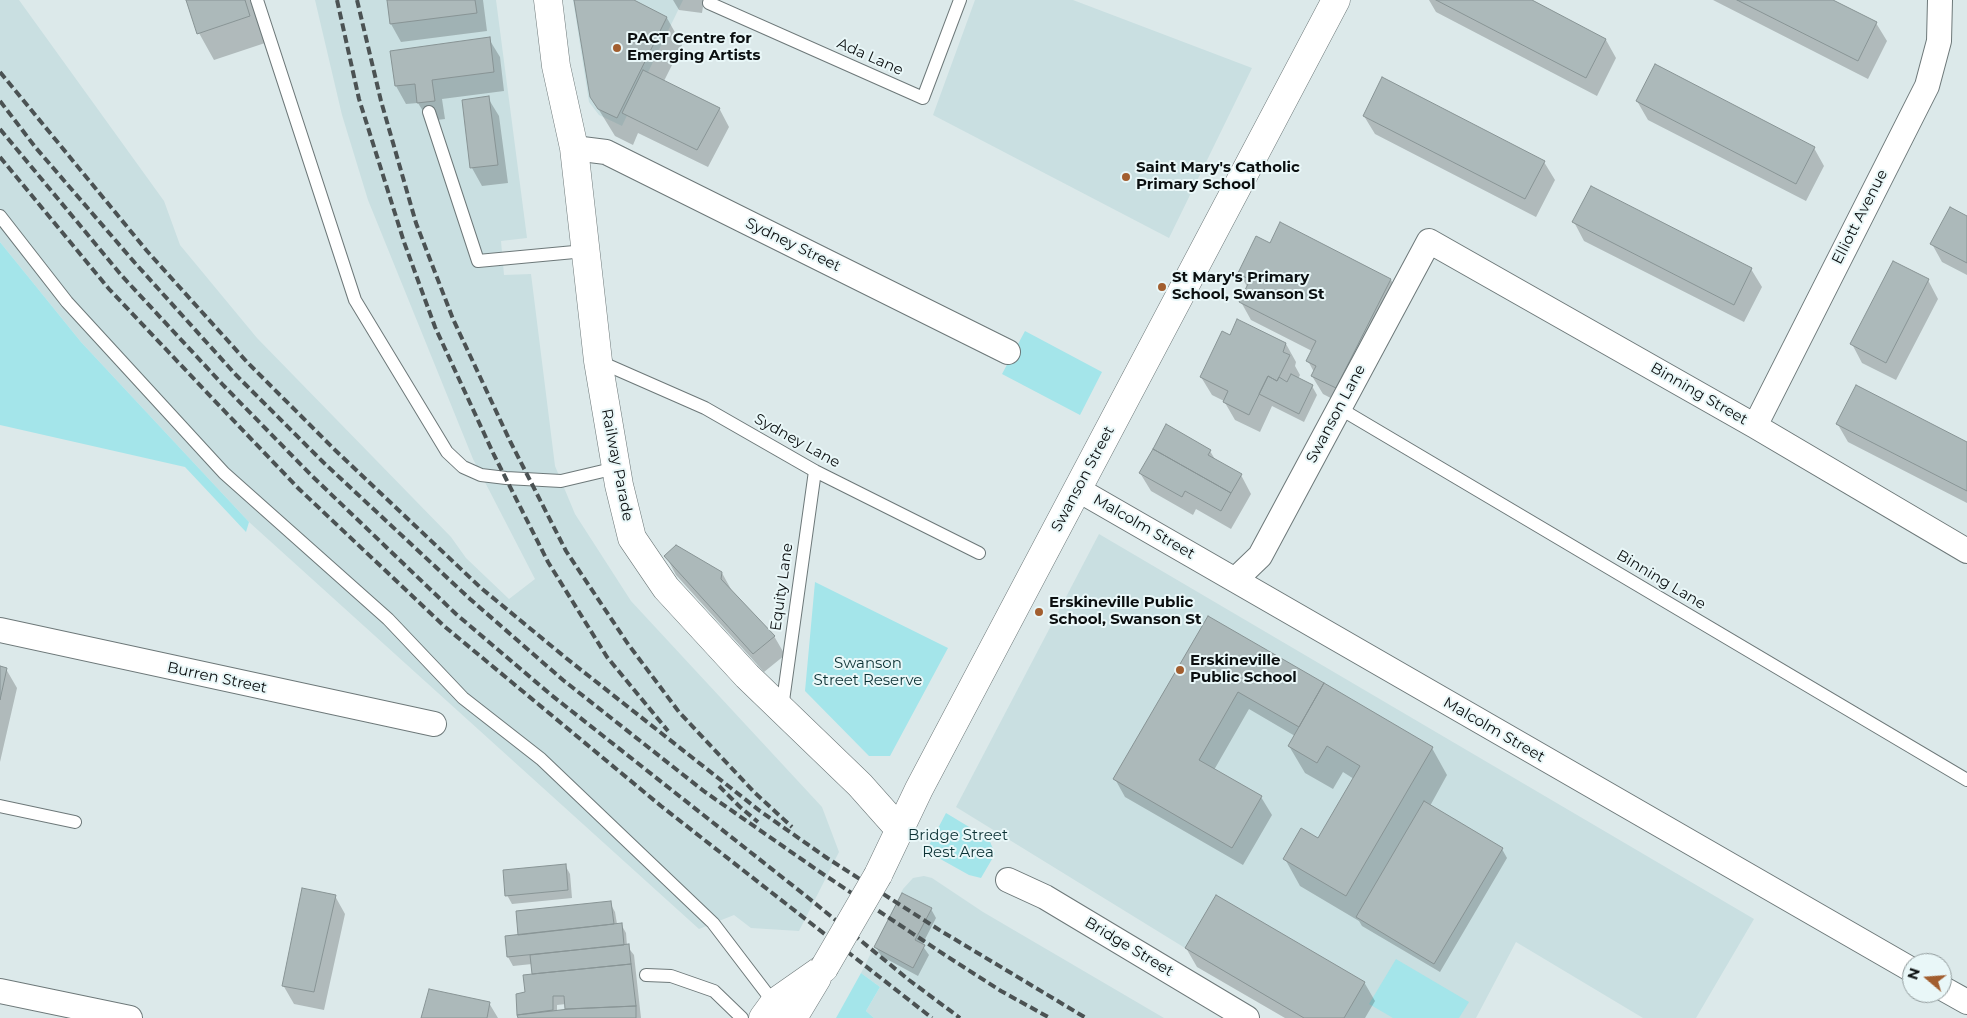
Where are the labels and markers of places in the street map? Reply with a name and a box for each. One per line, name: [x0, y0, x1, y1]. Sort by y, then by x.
place label: PACT Centre for Emerging Artists: [627, 30, 761, 65]
marker: PACT Centre for Emerging Artists: [611, 42, 623, 54]
place label: Saint Mary's Catholic Primary School: [1136, 159, 1300, 194]
marker: Saint Mary's Catholic Primary School: [1120, 171, 1132, 183]
place label: St Mary's Primary School, Swanson St: [1172, 269, 1324, 304]
marker: St Mary's Primary School, Swanson St: [1156, 281, 1168, 293]
place label: Erskineville Public School, Swanson St: [1049, 594, 1201, 629]
marker: Erskineville Public School, Swanson St: [1033, 606, 1045, 618]
place label: Erskineville Public School: [1190, 652, 1297, 687]
marker: Erskineville Public School: [1174, 664, 1186, 676]

